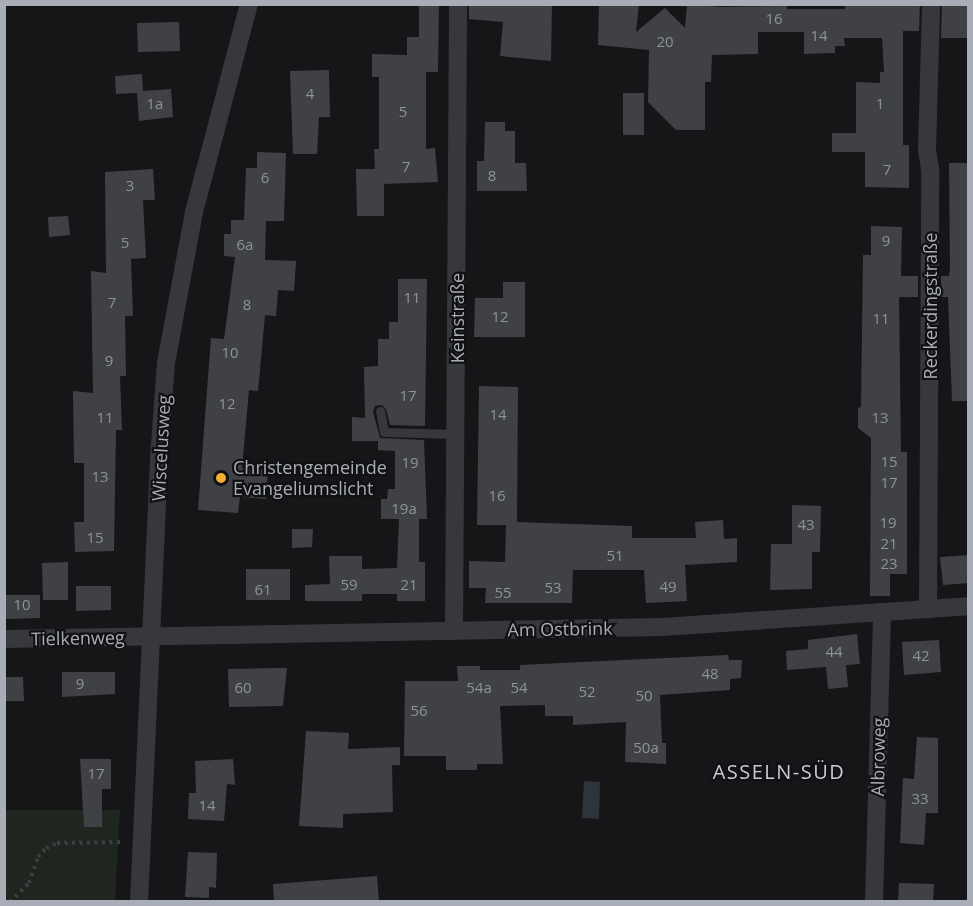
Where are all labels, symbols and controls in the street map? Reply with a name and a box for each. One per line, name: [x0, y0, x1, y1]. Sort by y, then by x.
house number: 16: [765, 10, 783, 28]
house number: 14: [810, 27, 828, 45]
house number: 20: [656, 33, 674, 51]
house number: 4: [306, 85, 314, 103]
house number: 1a: [147, 95, 163, 113]
house number: 1: [876, 95, 884, 113]
house number: 5: [399, 103, 407, 121]
house number: 7: [402, 158, 410, 176]
house number: 7: [883, 161, 891, 179]
house number: 8: [488, 167, 496, 185]
house number: 6: [261, 169, 269, 187]
house number: 3: [126, 177, 134, 195]
house number: 9: [882, 232, 890, 250]
street label: Reckerdingstraße: [919, 233, 941, 379]
house number: 5: [121, 234, 129, 252]
house number: 6a: [237, 236, 253, 254]
street label: Keinstraße: [446, 273, 468, 363]
house number: 11: [403, 289, 421, 307]
house number: 7: [108, 294, 116, 312]
house number: 8: [243, 296, 251, 314]
house number: 12: [491, 308, 509, 326]
house number: 11: [872, 310, 890, 328]
house number: 10: [221, 344, 239, 362]
house number: 9: [105, 352, 113, 370]
house number: 17: [399, 387, 417, 405]
street label: Wiscelusweg: [147, 394, 175, 502]
house number: 12: [218, 395, 236, 413]
house number: 14: [489, 406, 507, 424]
house number: 11: [96, 409, 114, 427]
house number: 13: [871, 409, 889, 427]
house number: 15: [880, 453, 898, 471]
house number: 19: [401, 454, 419, 472]
place label: Christengemeinde Evangeliumslicht: [233, 457, 387, 500]
house number: 13: [91, 468, 109, 486]
marker: Christengemeinde Evangeliumslicht: [214, 471, 228, 485]
house number: 17: [880, 474, 898, 492]
house number: 16: [488, 487, 506, 505]
house number: 19a: [391, 500, 417, 518]
house number: 19: [879, 514, 897, 532]
house number: 43: [797, 516, 815, 534]
house number: 15: [86, 529, 104, 547]
house number: 21: [880, 535, 898, 553]
house number: 51: [606, 547, 624, 565]
house number: 23: [880, 555, 898, 573]
house number: 59: [340, 576, 358, 594]
house number: 21: [400, 576, 418, 594]
house number: 49: [659, 578, 677, 596]
house number: 53: [544, 579, 562, 597]
house number: 61: [254, 581, 272, 599]
house number: 55: [494, 584, 512, 602]
house number: 10: [13, 596, 31, 614]
street label: Am Ostbrink: [507, 617, 613, 641]
street label: Tielkenweg: [31, 626, 125, 650]
house number: 44: [825, 643, 843, 661]
house number: 42: [912, 647, 930, 665]
house number: 48: [701, 665, 719, 683]
house number: 9: [76, 675, 84, 693]
house number: 60: [234, 679, 252, 697]
house number: 54a: [466, 679, 492, 697]
house number: 54: [510, 679, 528, 697]
house number: 52: [578, 683, 596, 701]
house number: 50: [635, 687, 653, 705]
house number: 56: [410, 702, 428, 720]
street label: Albroweg: [867, 717, 889, 797]
house number: 50a: [633, 739, 659, 757]
district label: ASSELN-SÜD: [713, 759, 845, 783]
house number: 17: [87, 765, 105, 783]
house number: 33: [911, 790, 929, 808]
house number: 14: [198, 797, 216, 815]

